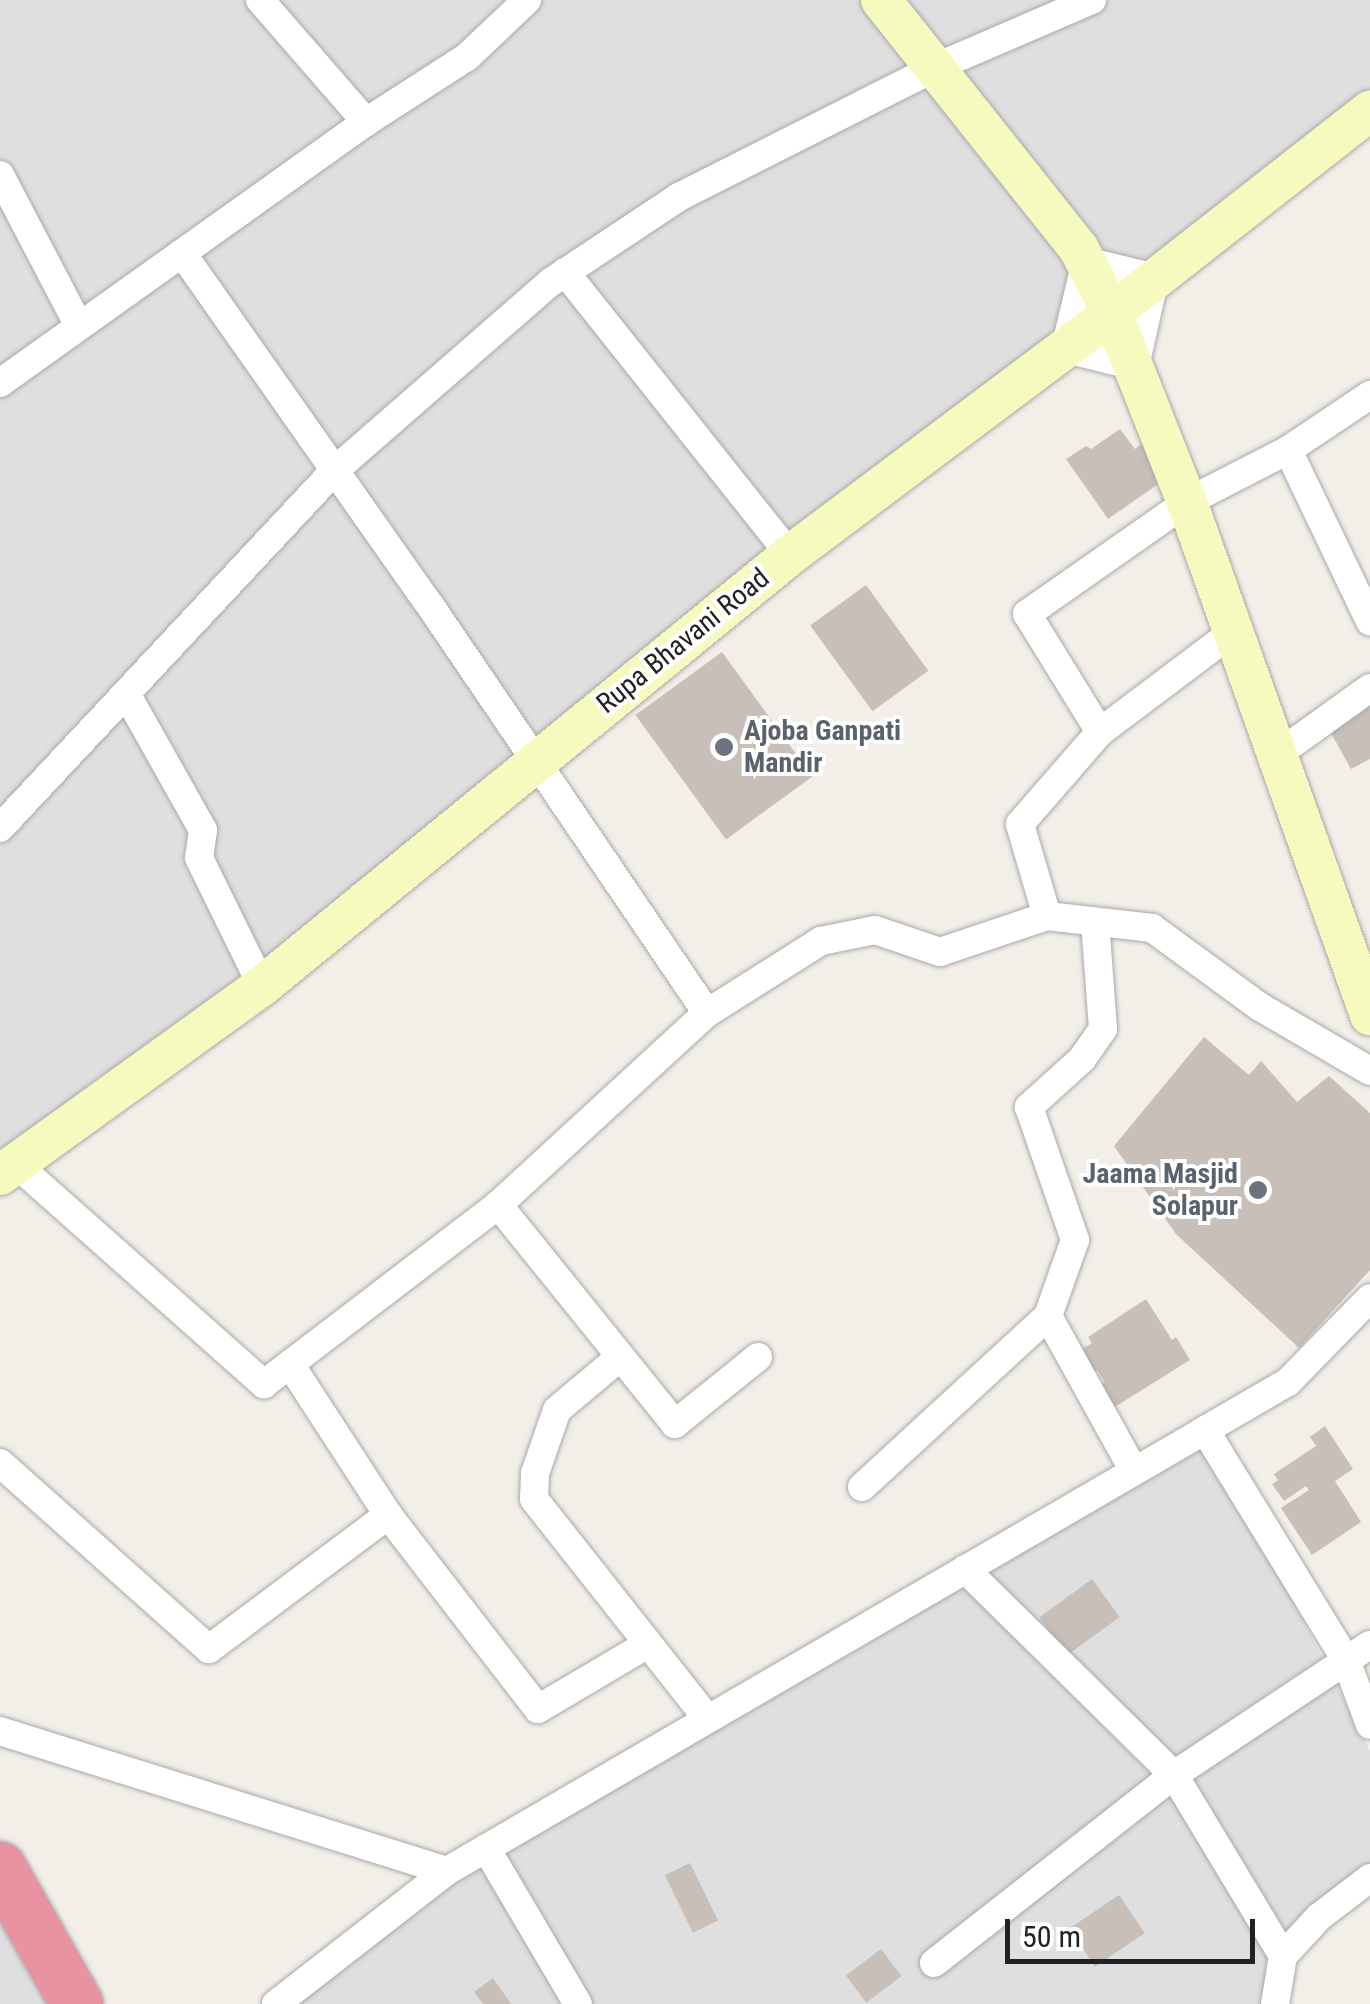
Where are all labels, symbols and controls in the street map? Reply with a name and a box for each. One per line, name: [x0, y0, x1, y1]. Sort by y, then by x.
street label: Rupa Bhavani Road: [590, 561, 776, 721]
place label: Ajoba Ganpati Mandir: [744, 714, 901, 780]
marker: Ajoba Ganpati Mandir: [713, 736, 735, 758]
place label: Jaama Masjid Solapur: [1083, 1157, 1238, 1223]
marker: Jaama Masjid Solapur: [1247, 1179, 1269, 1201]
scale bar: [1010, 1899, 1260, 1961]
text: 50 m: [1022, 1919, 1081, 1954]

